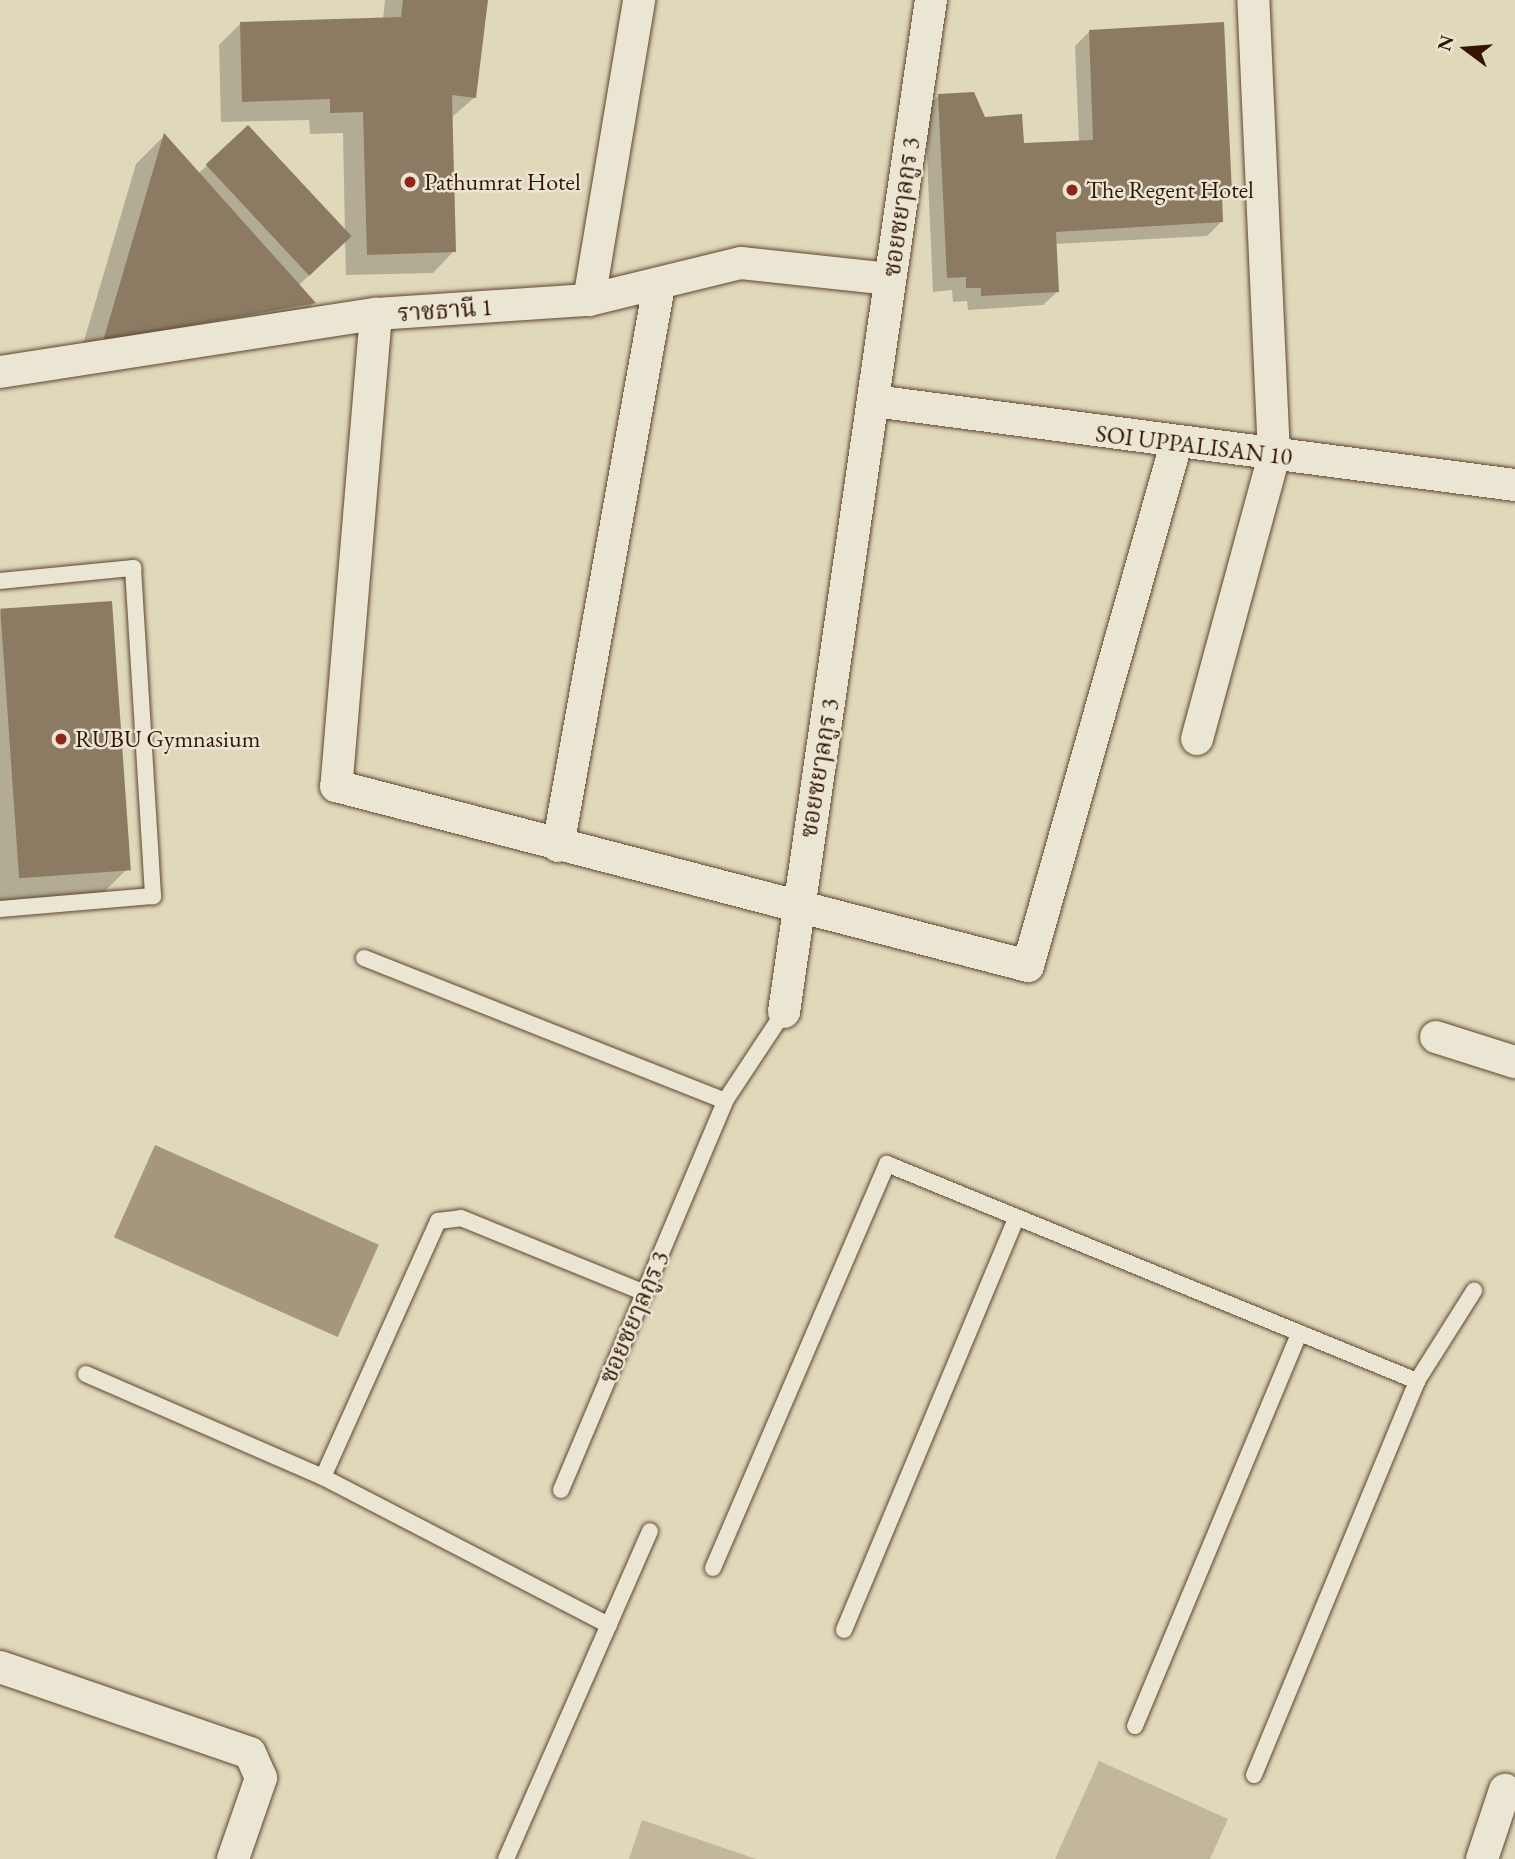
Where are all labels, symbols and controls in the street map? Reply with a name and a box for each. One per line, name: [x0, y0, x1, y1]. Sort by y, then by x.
north arrow: [1431, 14, 1501, 84]
text: N: [1431, 32, 1459, 54]
street label: ซอยซยๅลกูร 3: [877, 135, 925, 279]
place label: Pathumrat Hotel: [424, 168, 581, 196]
marker: Pathumrat Hotel: [402, 174, 418, 190]
place label: The Regent Hotel: [1086, 176, 1254, 204]
marker: The Regent Hotel: [1064, 182, 1080, 198]
street label: ราชธานี 1: [396, 292, 494, 328]
street label: SOI UPPALISAN 10: [1094, 419, 1294, 471]
street label: ซอยซยๅลกูร 3: [794, 696, 844, 840]
place label: RUBU Gymnasium: [75, 725, 260, 753]
marker: RUBU Gymnasium: [53, 731, 69, 747]
street label: ซอยซยๅลกูร 3: [593, 1247, 675, 1387]

